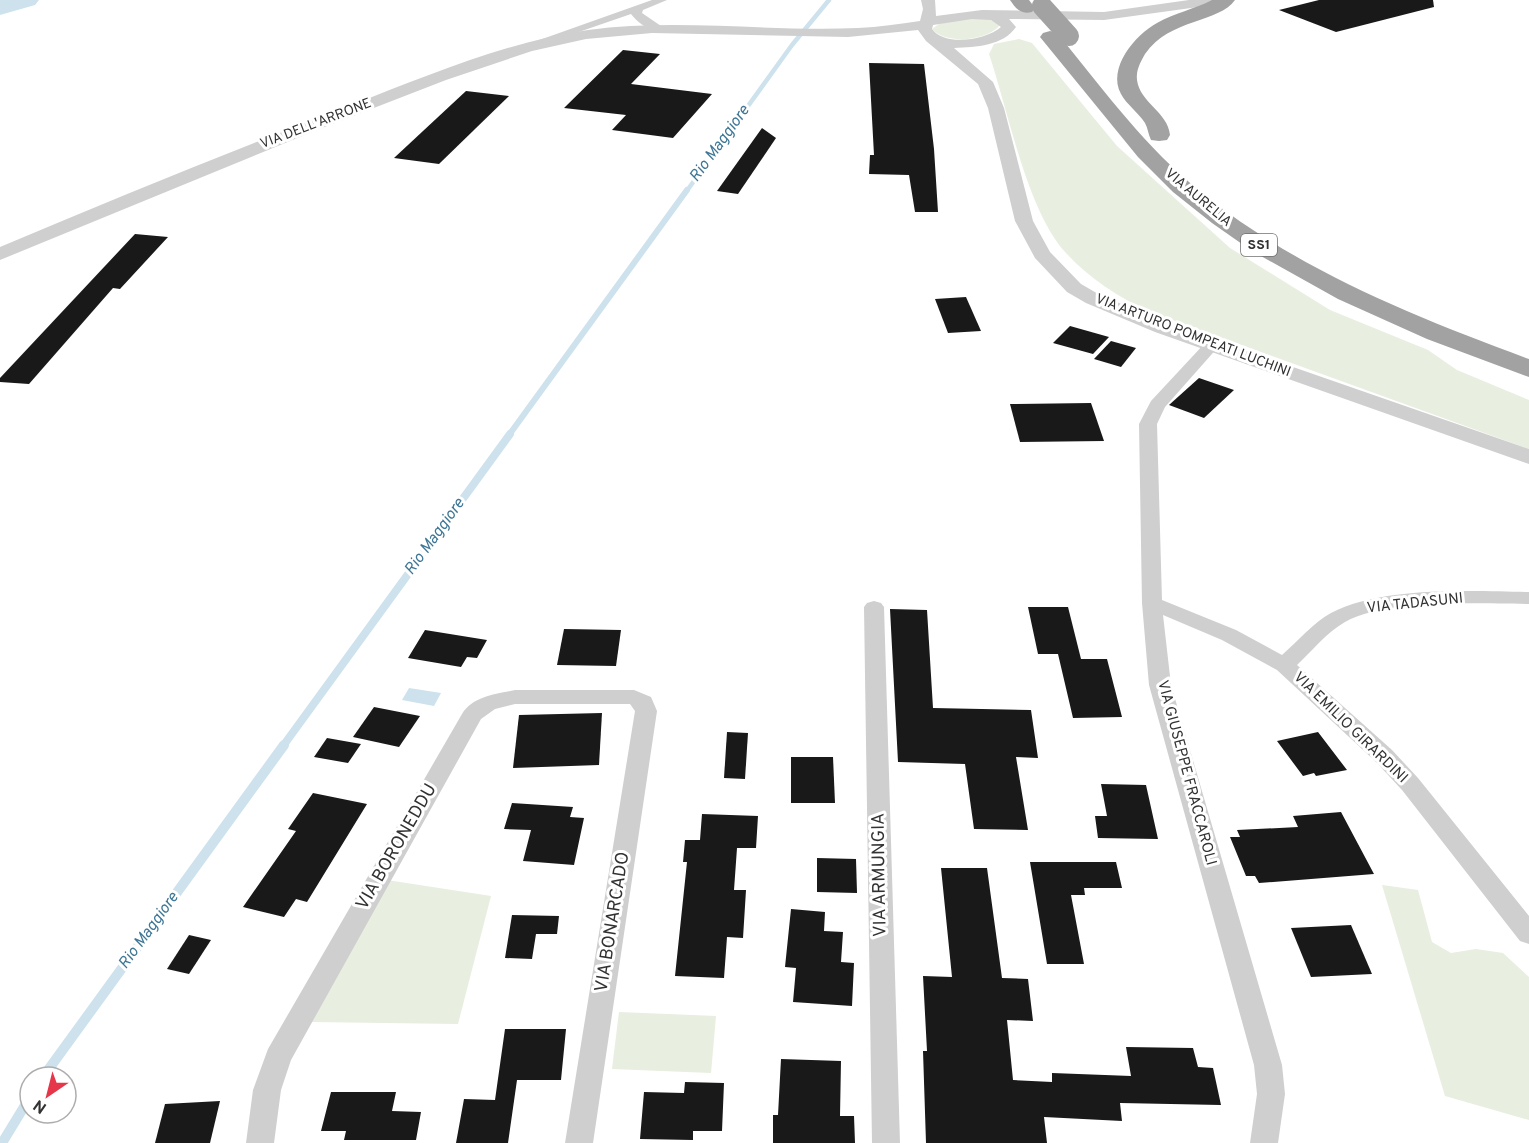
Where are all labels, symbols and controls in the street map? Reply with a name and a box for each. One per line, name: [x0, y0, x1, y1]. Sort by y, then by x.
street label: VIA DELL'ARRONE: [258, 95, 374, 153]
water label: Rio Maggiore: [685, 101, 755, 186]
street label: VIA AURELIA: [1161, 165, 1235, 231]
road number: SS1: [1241, 234, 1277, 256]
street label: VIA ARTURO POMPEATI LUCHINI: [1093, 291, 1293, 381]
water label: Rio Maggiore: [400, 494, 470, 579]
street label: VIA TADASUNI: [1366, 589, 1464, 619]
street label: VIA EMILIO GIRARDINI: [1289, 668, 1411, 788]
street label: VIA GIUSEPPE FRACCAROLI: [1152, 678, 1220, 868]
street label: VIA BORONEDDU: [351, 780, 443, 914]
street label: VIA ARMUNGIA: [867, 813, 893, 937]
street label: VIA BONARCADO: [591, 850, 635, 994]
water label: Rio Maggiore: [114, 888, 184, 973]
north arrow: [18, 1065, 78, 1125]
text: N: [30, 1094, 51, 1117]

